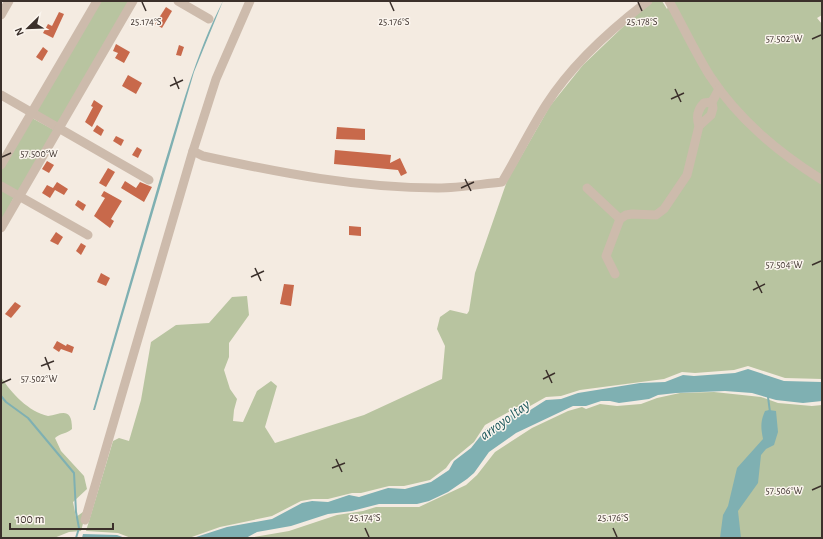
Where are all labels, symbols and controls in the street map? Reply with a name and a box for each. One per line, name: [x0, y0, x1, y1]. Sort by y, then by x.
north arrow: [8, 8, 48, 48]
text: 25.174°S: [130, 17, 162, 27]
text: 25.176°S: [379, 17, 410, 27]
text: 25.178°S: [626, 17, 658, 27]
text: N: [13, 26, 26, 37]
text: 57.502°W: [766, 34, 802, 44]
text: 57.500°W: [20, 149, 58, 159]
text: 57.504°W: [766, 260, 803, 270]
text: 57.502°W: [21, 374, 57, 384]
water label: arroyo Itay: [477, 397, 533, 443]
text: 57.506°W: [766, 486, 802, 496]
scale bar: [10, 505, 113, 531]
text: 100 m: [16, 513, 44, 525]
text: 25.174°S: [349, 513, 381, 523]
text: 25.176°S: [598, 513, 629, 523]

